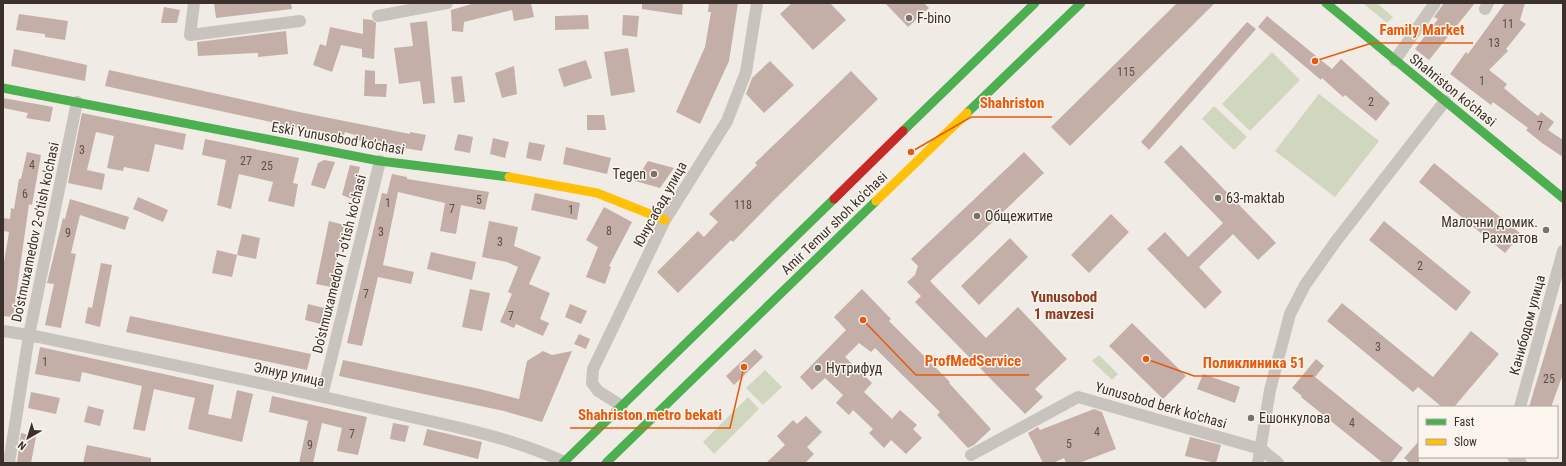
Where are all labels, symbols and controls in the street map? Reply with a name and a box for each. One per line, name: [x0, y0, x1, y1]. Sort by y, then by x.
place label: F-bino: [917, 10, 951, 26]
marker: F-bino: [904, 13, 914, 23]
callout: Family Market: [1372, 16, 1473, 43]
house number: 11: [1502, 17, 1514, 31]
text: Family Market: [1380, 21, 1465, 39]
house number: 13: [1488, 36, 1500, 50]
street label: Shahriston ko'chasi: [1407, 50, 1499, 130]
house number: 115: [1117, 65, 1135, 79]
house number: 1: [1479, 74, 1485, 88]
callout: Shahriston: [971, 90, 1052, 117]
text: Shahriston: [980, 94, 1044, 112]
house number: 2: [1368, 95, 1374, 109]
street label: Eski Yunusobod ko'chasi: [270, 118, 406, 158]
house number: 7: [1537, 119, 1543, 133]
street label: Do'stmuxamedov 2-o'tish ko'chasi: [8, 141, 62, 323]
house number: 3: [79, 143, 85, 157]
house number: 27: [240, 154, 252, 168]
house number: 4: [29, 158, 35, 172]
house number: 25: [261, 159, 273, 173]
street label: Юнусабад улица: [630, 159, 690, 249]
place label: Tegen: [613, 166, 646, 182]
street label: Amir Temur shoh ko'chasi: [778, 168, 890, 278]
marker: Tegen: [649, 169, 659, 179]
street label: Do'stmuxamedov 1-o'tish ko'chasi: [309, 173, 369, 355]
house number: 6: [22, 187, 28, 201]
place label: 63-maktab: [1226, 190, 1285, 206]
house number: 5: [476, 193, 482, 207]
marker: 63-maktab: [1213, 193, 1223, 203]
house number: 1: [385, 196, 391, 210]
house number: 118: [734, 198, 752, 212]
house number: 7: [449, 202, 455, 216]
house number: 1: [568, 203, 574, 217]
place label: Общежитие: [985, 208, 1053, 224]
marker: Общежитие: [972, 211, 982, 221]
place label: Малочни домик. Рахматов: [1441, 214, 1538, 246]
house number: 8: [606, 224, 612, 238]
house number: 3: [378, 225, 384, 239]
marker: Малочни домик. Рахматов: [1541, 225, 1551, 235]
house number: 9: [65, 226, 71, 240]
house number: 3: [497, 235, 503, 249]
house number: 2: [1417, 259, 1423, 273]
street label: Канибодом улица: [1506, 273, 1548, 377]
house number: 7: [363, 287, 369, 301]
district label: Yunusobod 1 mavzesi: [1031, 288, 1097, 323]
house number: 7: [508, 309, 514, 323]
house number: 3: [1375, 340, 1381, 354]
callout: ProfMedService: [916, 348, 1029, 375]
callout: Поликлиника 51: [1194, 349, 1313, 376]
text: ProfMedService: [925, 352, 1021, 370]
text: Поликлиника 51: [1203, 354, 1305, 372]
house number: 1: [42, 355, 48, 369]
street label: Элнур улица: [252, 359, 326, 389]
place label: Нутрифуд: [826, 360, 883, 376]
marker: Нутрифуд: [813, 363, 823, 373]
house number: 25: [1543, 372, 1555, 386]
street label: Yunusobod berk ko'chasi: [1093, 379, 1229, 431]
callout: Shahriston metro bekati: [570, 401, 730, 428]
text: Shahriston metro bekati: [578, 406, 722, 424]
legend: [1418, 406, 1558, 458]
place label: Ешонкулова: [1259, 410, 1330, 426]
marker: Ешонкулова: [1246, 413, 1256, 423]
text: Fast: [1454, 415, 1475, 429]
house number: 4: [1349, 416, 1355, 430]
north arrow: [8, 418, 48, 458]
house number: 4: [1094, 425, 1100, 439]
house number: 7: [349, 427, 355, 441]
text: Slow: [1454, 435, 1477, 449]
house number: 5: [1066, 437, 1072, 451]
text: N: [15, 438, 29, 453]
house number: 9: [307, 438, 313, 452]

